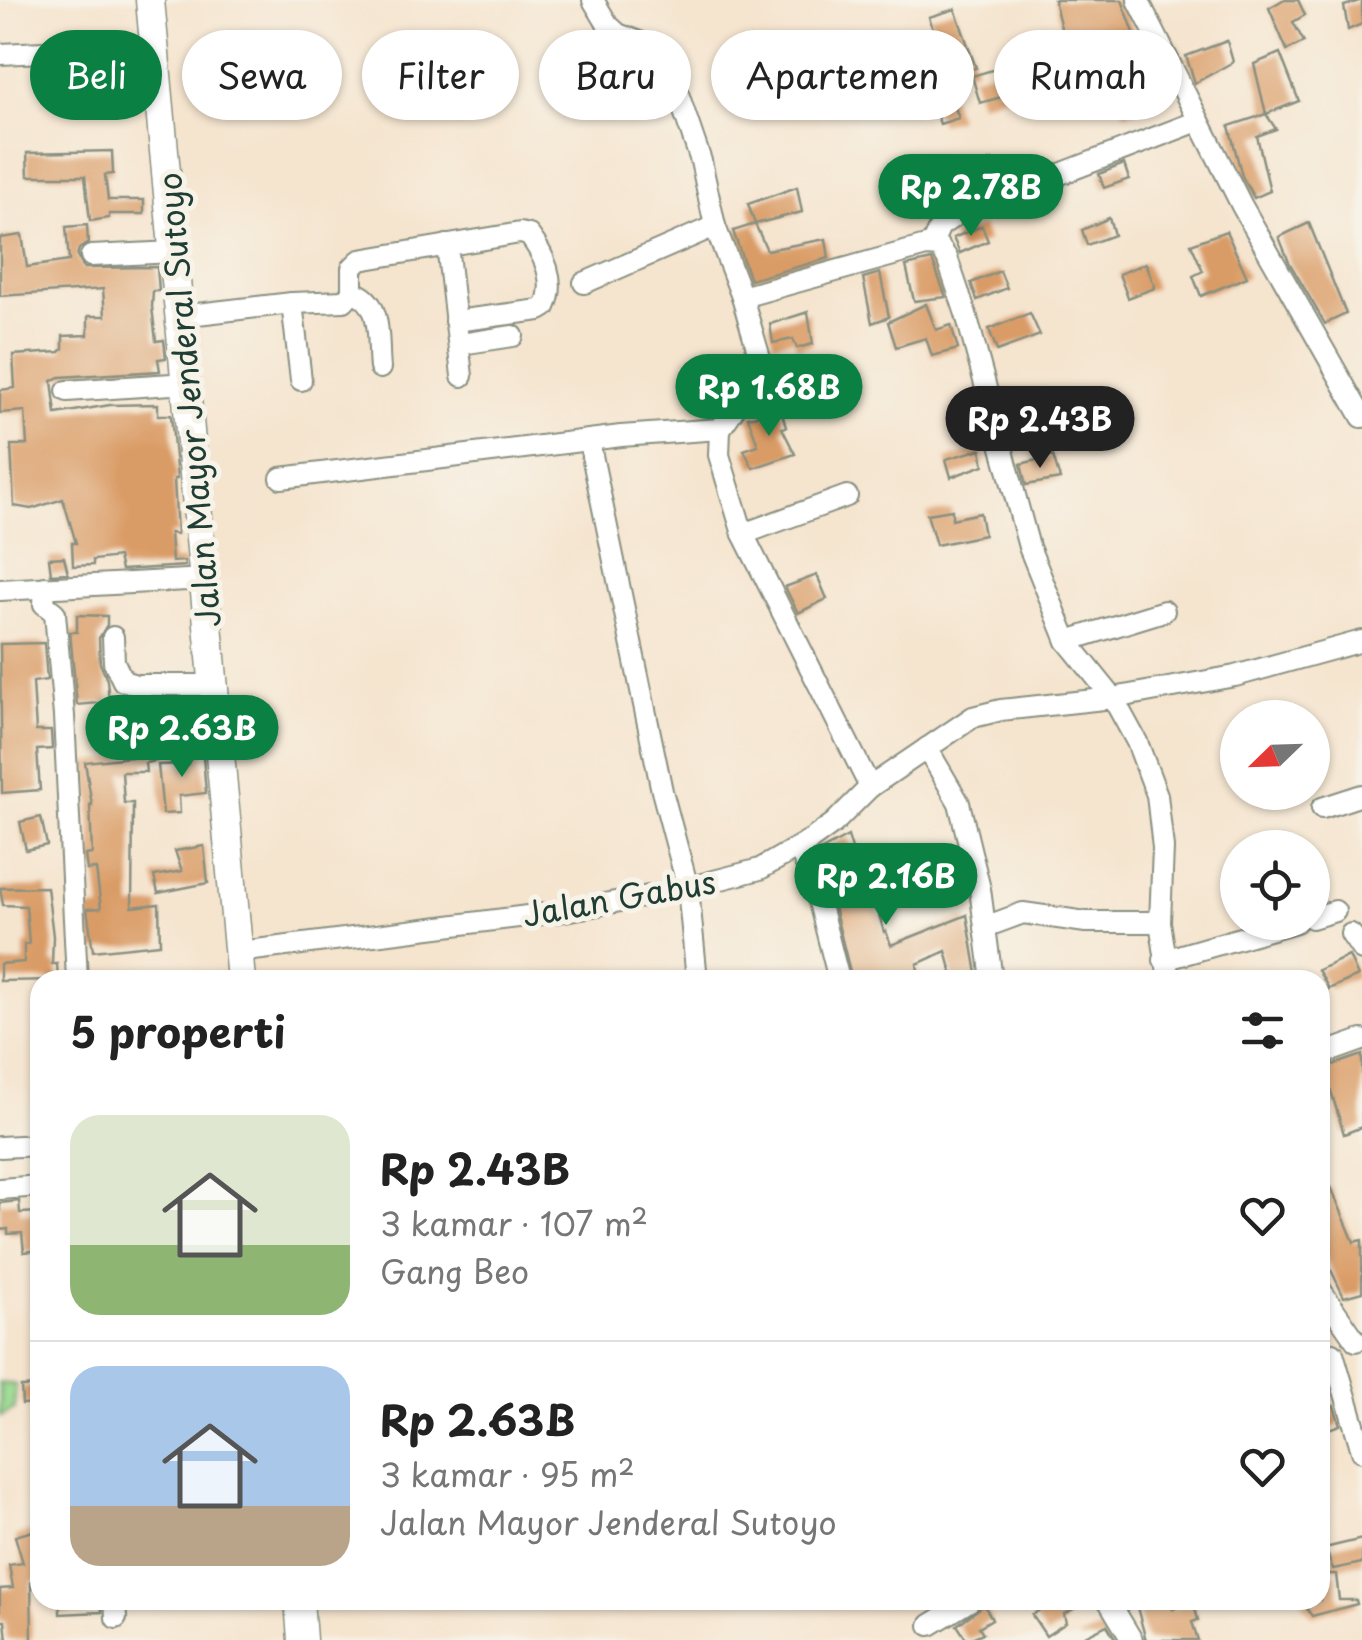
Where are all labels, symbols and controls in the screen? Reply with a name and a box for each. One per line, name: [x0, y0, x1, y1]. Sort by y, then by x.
chip: Beli: [30, 30, 162, 120]
chip: Sewa: [182, 30, 342, 120]
chip: Filter: [362, 30, 519, 120]
chip: Baru: [539, 30, 691, 120]
chip: Apartemen: [711, 30, 974, 120]
chip: Rumah: [994, 30, 1182, 120]
pin: Rp 2.78B: [868, 154, 1074, 239]
text: Rp 2.78B: [900, 162, 1042, 210]
street label: Jalan Mayor Jenderal Sutoyo: [144, 170, 232, 630]
pin: Rp 1.68B: [666, 354, 872, 439]
text: Rp 1.68B: [697, 362, 841, 410]
pin: Rp 2.43B: [937, 386, 1143, 471]
text: Rp 2.43B: [968, 394, 1112, 442]
pin: Rp 2.63B: [79, 695, 285, 780]
north arrow: [1220, 700, 1330, 810]
map controls: [1220, 700, 1330, 940]
text: Rp 2.63B: [107, 703, 257, 751]
button: locate: [1220, 830, 1330, 940]
pin: Rp 2.16B: [783, 843, 989, 928]
text: Rp 2.16B: [816, 851, 956, 899]
street label: Jalan Gabus: [519, 856, 719, 938]
text: 5 properti: [70, 999, 285, 1062]
icon: filters: [1235, 1003, 1290, 1058]
text: Rp 2.43B: [380, 1136, 570, 1199]
icon: home: [150, 1155, 270, 1275]
icon: heart: [1235, 1188, 1290, 1243]
text: 3 kamar · 107 m²: [380, 1199, 648, 1247]
text: Gang Beo: [380, 1247, 529, 1295]
text: Rp 2.63B: [380, 1387, 576, 1450]
icon: home: [150, 1406, 270, 1526]
icon: heart: [1235, 1439, 1290, 1494]
text: 3 kamar · 95 m²: [380, 1450, 635, 1498]
text: Jalan Mayor Jenderal Sutoyo: [380, 1498, 837, 1546]

